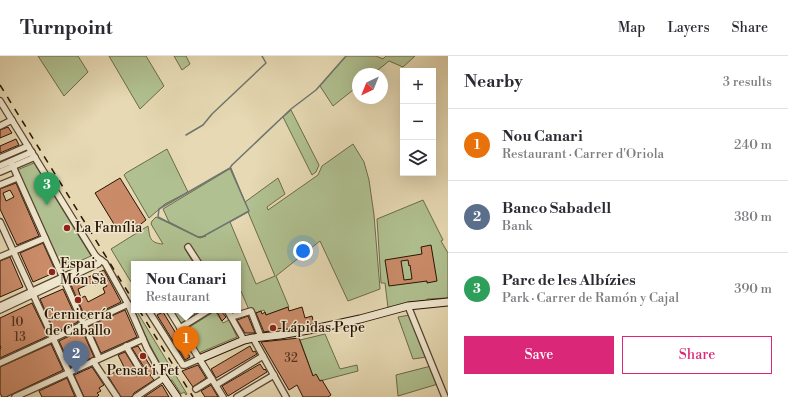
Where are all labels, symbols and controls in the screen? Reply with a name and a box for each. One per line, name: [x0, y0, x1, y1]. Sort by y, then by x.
text: Turnpoint: [20, 16, 113, 40]
text: Map: [618, 19, 645, 37]
text: Layers: [667, 19, 710, 37]
text: Share: [732, 19, 768, 37]
north arrow: [352, 68, 388, 104]
map controls: [400, 68, 436, 176]
button: +: [400, 68, 436, 104]
text: Nearby: [464, 71, 523, 93]
text: 3 results: [723, 74, 772, 90]
button: −: [400, 104, 436, 140]
text: Nou Canari: [502, 127, 583, 146]
text: 1: [474, 137, 480, 153]
text: 240 m: [734, 137, 772, 153]
button: layers: [400, 140, 436, 176]
text: Restaurant · Carrer d'Oriola: [502, 146, 664, 162]
pin: 3: [34, 172, 60, 205]
text: Banco Sabadell: [502, 199, 611, 218]
text: 2: [473, 209, 481, 225]
text: 380 m: [734, 209, 772, 225]
text: Bank: [502, 218, 532, 234]
place label: La Família: [75, 219, 143, 237]
marker: La Família: [62, 223, 72, 233]
your location: [293, 241, 313, 261]
place label: Espai Món Sà: [60, 255, 108, 289]
popup: [131, 261, 241, 313]
marker: Espai Món Sà: [47, 267, 57, 277]
text: Nou Canari: [146, 270, 226, 289]
text: Parc de les Albízies: [502, 271, 636, 290]
text: 3: [473, 281, 481, 297]
text: 390 m: [734, 281, 772, 297]
text: Restaurant: [146, 289, 210, 305]
text: Park · Carrer de Ramón y Cajal: [502, 290, 679, 306]
marker: Cernicería de Caballo: [73, 295, 83, 305]
place label: Cernicería de Caballo: [44, 306, 113, 340]
house number: 10: [11, 315, 23, 330]
place label: Lápidas Pepe: [281, 319, 365, 337]
marker: Lápidas Pepe: [268, 323, 278, 333]
pin: 1: [173, 326, 199, 359]
house number: 13: [14, 330, 26, 345]
button: Save: [464, 336, 614, 374]
button: Share: [622, 336, 772, 374]
pin: 2: [63, 341, 89, 374]
marker: Pensat i Fet: [138, 351, 148, 361]
house number: 32: [284, 351, 298, 366]
place label: Pensat i Fet: [107, 362, 180, 380]

